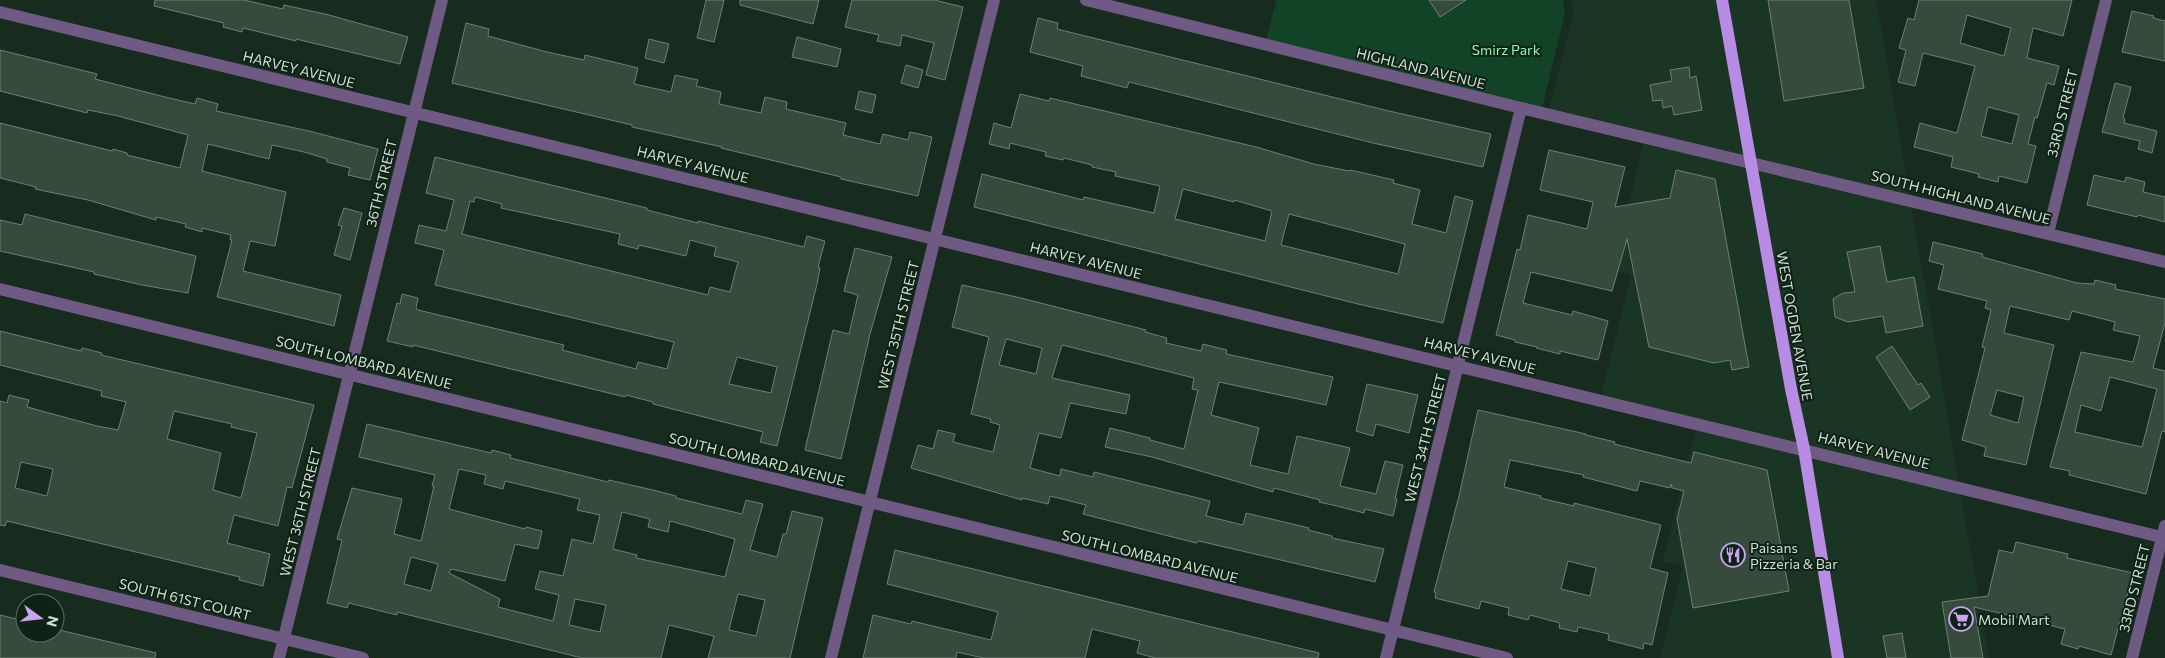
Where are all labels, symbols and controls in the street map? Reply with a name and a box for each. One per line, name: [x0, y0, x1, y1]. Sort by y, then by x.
park label: Smirz Park: [1472, 41, 1541, 58]
street label: HIGHLAND AVENUE: [1355, 44, 1487, 92]
street label: HARVEY AVENUE: [241, 47, 357, 91]
street label: 33RD STREET: [2043, 67, 2081, 159]
street label: 36TH STREET: [362, 137, 400, 229]
street label: HARVEY AVENUE: [635, 142, 751, 186]
street label: SOUTH HIGHLAND AVENUE: [1870, 166, 2052, 228]
street label: HARVEY AVENUE: [1028, 238, 1144, 282]
street label: WEST OGDEN AVENUE: [1773, 250, 1817, 402]
street label: WEST 35TH STREET: [874, 259, 922, 391]
street label: SOUTH LOMBARD AVENUE: [274, 332, 454, 392]
street label: HARVEY AVENUE: [1422, 333, 1538, 377]
street label: WEST 34TH STREET: [1401, 372, 1449, 504]
street label: HARVEY AVENUE: [1816, 428, 1932, 472]
street label: SOUTH LOMBARD AVENUE: [667, 429, 847, 489]
street label: WEST 36TH STREET: [276, 446, 324, 578]
street label: SOUTH LOMBARD AVENUE: [1060, 526, 1240, 586]
place label: Paisans Pizzeria & Bar: [1750, 539, 1838, 572]
restaurant icon: Paisans Pizzeria & Bar: [1720, 542, 1746, 568]
street label: 33RD STREET: [2115, 542, 2153, 634]
street label: SOUTH 61ST COURT: [117, 574, 253, 624]
north arrow: [15, 593, 65, 643]
supermarket icon: Mobil Mart: [1948, 606, 1974, 632]
place label: Mobil Mart: [1978, 611, 2050, 628]
text: N: [43, 614, 63, 629]

